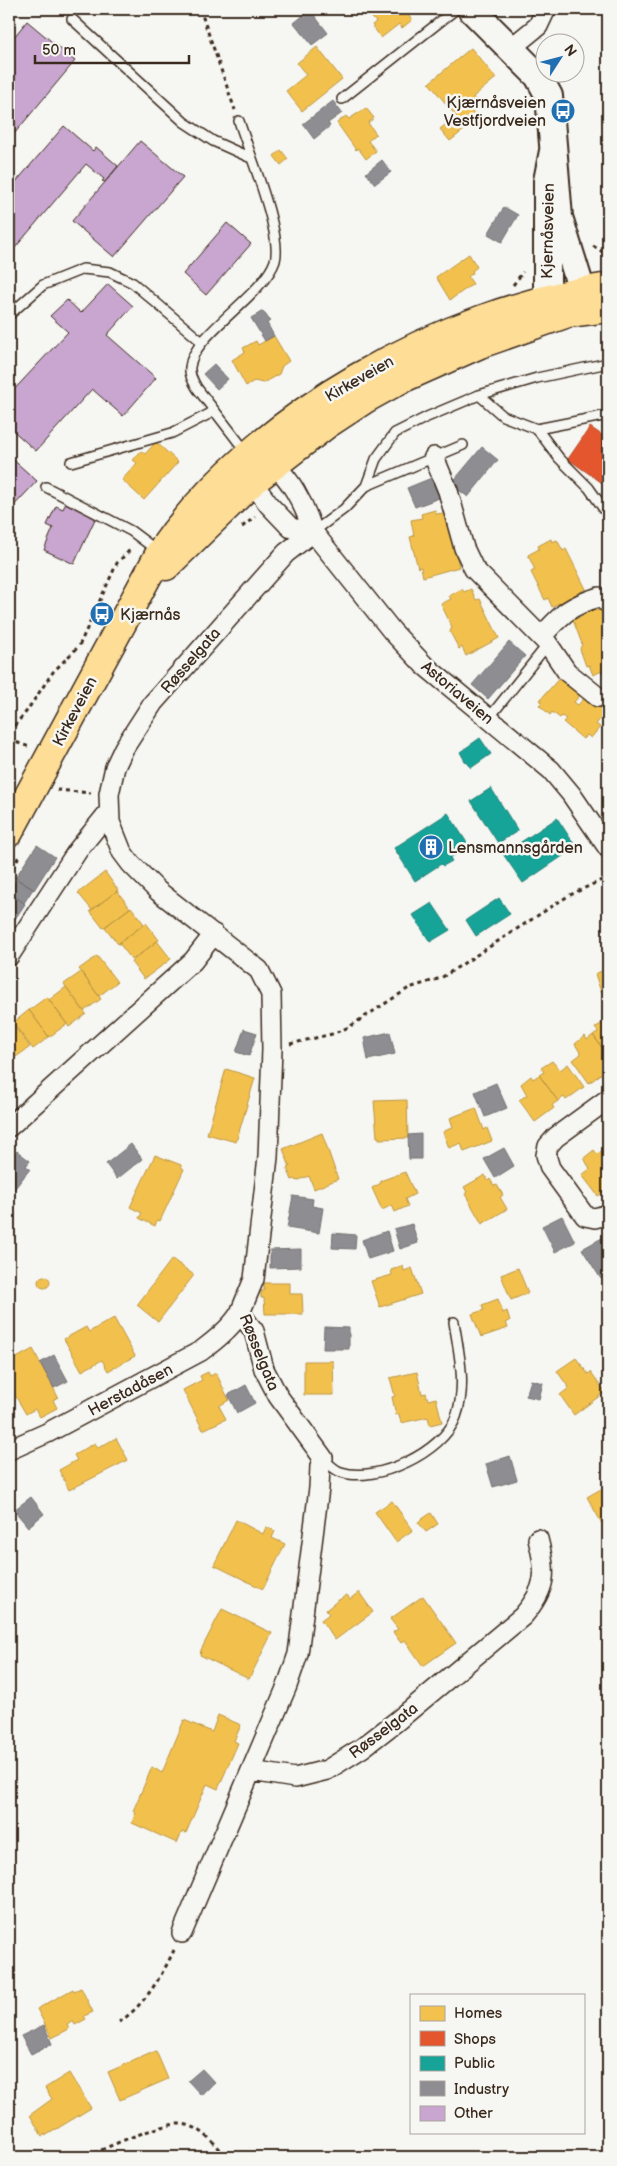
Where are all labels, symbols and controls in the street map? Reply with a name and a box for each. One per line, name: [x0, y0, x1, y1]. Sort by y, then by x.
scale bar: [35, 32, 189, 64]
north arrow: [534, 32, 584, 82]
text: 50 m: [42, 41, 76, 60]
text: N: [560, 41, 580, 60]
place label: Kjærnåsveien Vestfjordveien: [444, 94, 546, 131]
bus stop icon: Kjærnåsveien Vestfjordveien: [550, 98, 576, 124]
street label: Kjernåsveien: [538, 183, 559, 279]
street label: Kirkeveien: [322, 352, 397, 407]
bus stop icon: Kjærnås: [89, 601, 115, 627]
place label: Kjærnås: [120, 606, 181, 625]
street label: Røsselgata: [157, 624, 225, 698]
street label: Astoriaveien: [417, 657, 497, 729]
street label: Kirkeveien: [49, 674, 102, 750]
building icon: Lensmannsgården: [418, 834, 444, 860]
place label: Lensmannsgården: [448, 839, 583, 858]
street label: Røsselgata: [235, 1311, 283, 1394]
street label: Herstadåsen: [85, 1360, 176, 1421]
street label: Røsselgata: [346, 1699, 422, 1763]
legend: [410, 1994, 584, 2134]
text: Homes: [454, 2004, 503, 2023]
text: Shops: [454, 2030, 497, 2049]
text: Public: [454, 2054, 495, 2073]
text: Industry: [454, 2080, 509, 2099]
text: Other: [454, 2104, 493, 2123]

